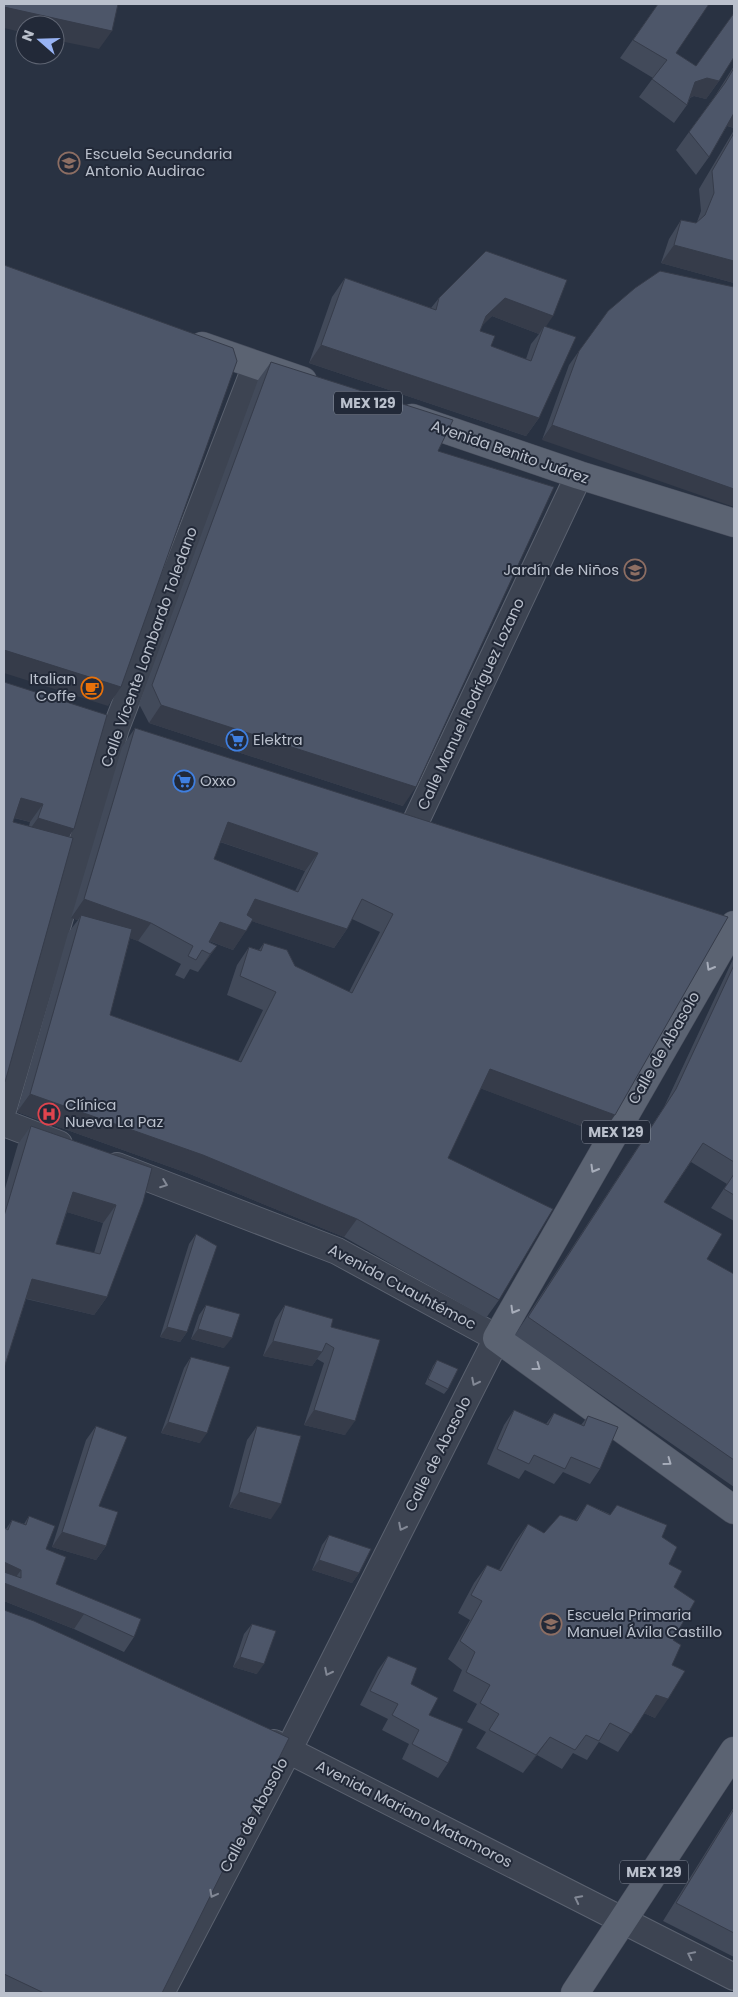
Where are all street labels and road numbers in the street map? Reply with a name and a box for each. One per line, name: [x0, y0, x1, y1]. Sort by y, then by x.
road number: MEX 129: [334, 392, 402, 414]
street label: Avenida Benito Juárez: [428, 415, 592, 488]
street label: Calle Vicente Lombardo Toledano: [95, 524, 202, 770]
street label: Calle Manuel Rodríguez Lozano: [412, 594, 529, 813]
street label: Calle de Abasolo: [623, 988, 704, 1108]
road number: MEX 129: [582, 1120, 650, 1144]
street label: Avenida Cuauhtémoc: [325, 1239, 480, 1335]
street label: Calle de Abasolo: [399, 1392, 476, 1515]
street label: Calle de Abasolo: [214, 1754, 293, 1876]
street label: Avenida Mariano Matamoros: [312, 1755, 516, 1872]
road number: MEX 129: [620, 1860, 688, 1884]

